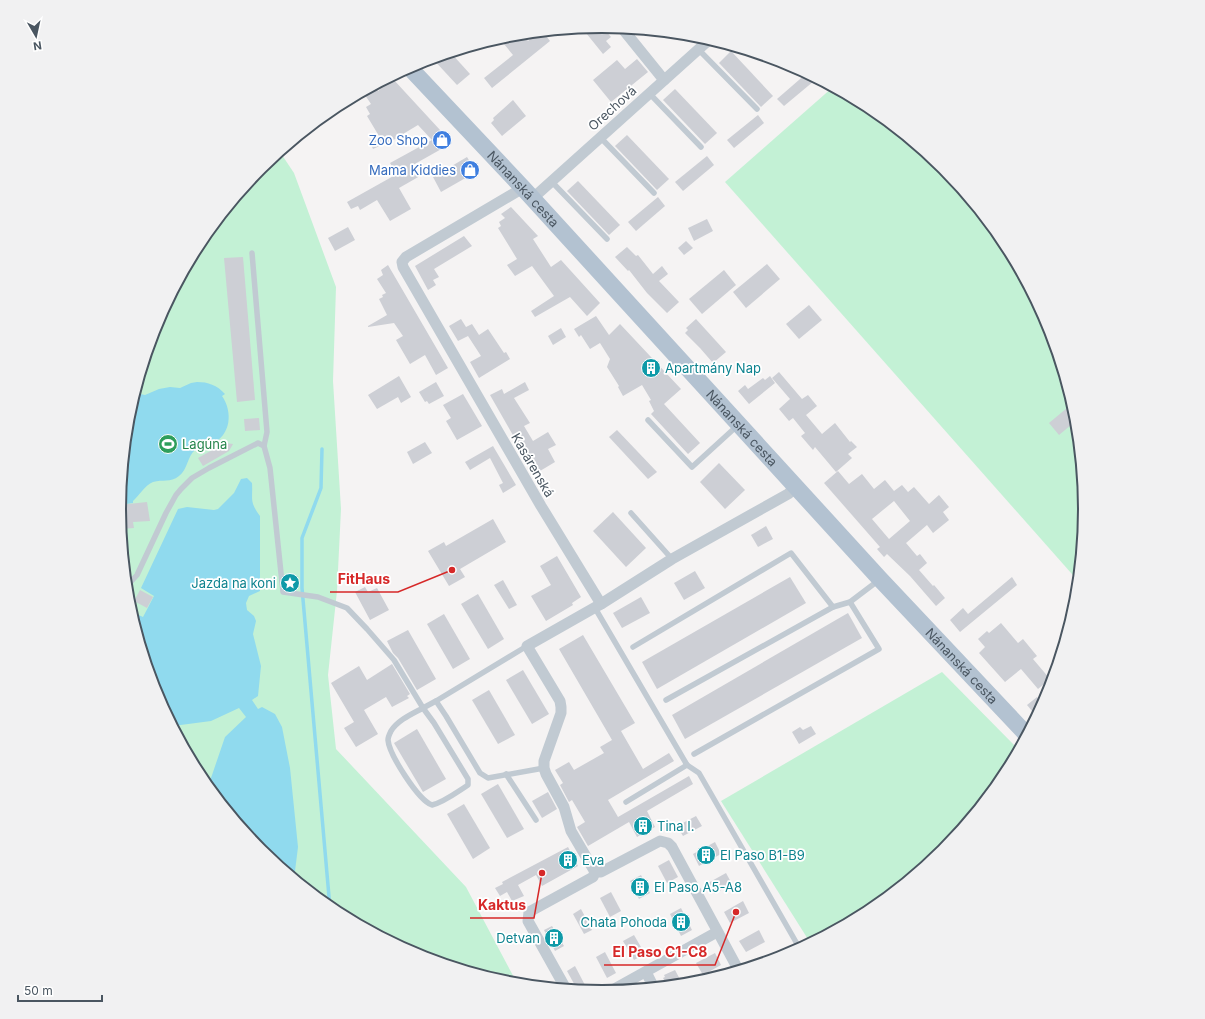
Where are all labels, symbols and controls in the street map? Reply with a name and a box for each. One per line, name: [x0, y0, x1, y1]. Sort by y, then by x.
north arrow: [16, 16, 56, 56]
text: N: [32, 38, 43, 53]
street label: Orechová: [585, 82, 639, 134]
shop icon: Zoo Shop: [431, 129, 453, 151]
place label: Zoo Shop: [369, 132, 428, 148]
street label: Nánanská cesta: [484, 147, 563, 230]
shop icon: Mama Kiddies: [459, 159, 481, 181]
place label: Mama Kiddies: [369, 162, 456, 178]
building icon: Apartmány Nap: [640, 357, 662, 379]
place label: Apartmány Nap: [665, 360, 761, 376]
street label: Nánanská cesta: [703, 386, 781, 470]
street label: Kasárenská: [508, 430, 558, 500]
sports icon: Lagúna: [157, 433, 179, 455]
place label: Lagúna: [182, 436, 227, 452]
callout: FitHaus: [330, 566, 398, 592]
text: FitHaus: [338, 570, 390, 587]
place icon: Jazda na koni: [279, 572, 301, 594]
place label: Jazda na koni: [191, 575, 276, 591]
street label: Nánanská cesta: [922, 625, 1001, 707]
building icon: Tina I.: [632, 815, 654, 837]
place label: Tina I.: [657, 818, 694, 834]
building icon: El Paso B1-B9: [695, 844, 717, 866]
place label: El Paso B1-B9: [720, 847, 805, 863]
building icon: Eva: [557, 849, 579, 871]
place label: Eva: [582, 852, 604, 868]
building icon: El Paso A5-A8: [629, 876, 651, 898]
place label: El Paso A5-A8: [654, 879, 742, 895]
callout: Kaktus: [470, 892, 534, 918]
text: Kaktus: [478, 896, 526, 913]
building icon: Chata Pohoda: [670, 911, 692, 933]
place label: Chata Pohoda: [580, 914, 667, 930]
building icon: Detvan: [543, 927, 565, 949]
place label: Detvan: [496, 930, 540, 946]
callout: El Paso C1-C8: [604, 939, 715, 965]
text: El Paso C1-C8: [613, 943, 707, 960]
scale bar: [18, 977, 102, 1003]
text: 50 m: [24, 983, 53, 998]

